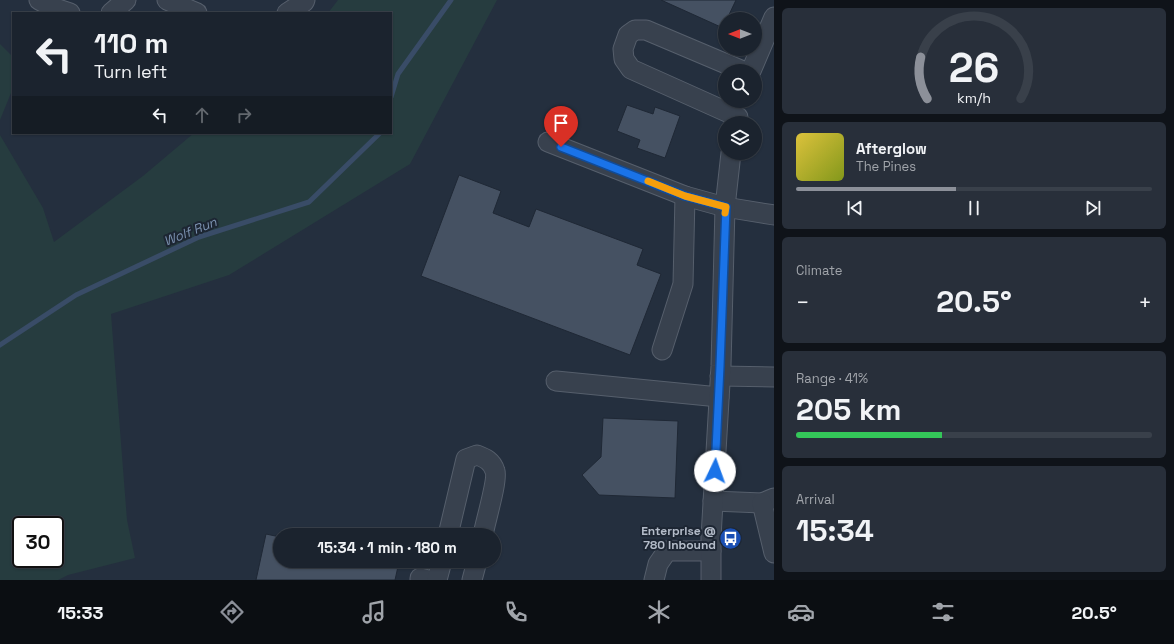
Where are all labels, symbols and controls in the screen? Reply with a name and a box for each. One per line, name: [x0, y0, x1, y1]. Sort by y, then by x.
north arrow: [718, 12, 762, 56]
map controls: [718, 12, 762, 160]
text: 110 m: [94, 25, 168, 61]
icon: left: [28, 28, 80, 80]
text: 26: [949, 41, 999, 94]
text: Turn left: [94, 60, 167, 83]
button: search: [718, 64, 762, 108]
text: km/h: [957, 89, 991, 107]
icon: left: [149, 104, 171, 126]
icon: ahead: [191, 104, 213, 126]
icon: right: [233, 104, 255, 126]
pin: [544, 106, 578, 147]
icon: arrive: [550, 112, 572, 134]
button: layers: [718, 116, 762, 160]
text: Afterglow: [856, 139, 927, 158]
text: The Pines: [856, 158, 916, 175]
icon: previous: [844, 197, 866, 219]
icon: pause: [963, 197, 985, 219]
icon: next: [1082, 197, 1104, 219]
water label: Wolf Run: [161, 213, 220, 250]
text: Climate: [796, 262, 842, 279]
text: 20.5°: [936, 282, 1012, 321]
text: −: [796, 288, 810, 316]
text: +: [1138, 288, 1152, 316]
text: Range · 41%: [796, 370, 868, 387]
text: 205 km: [796, 390, 901, 429]
position arrow: [694, 450, 736, 492]
text: Arrival: [796, 491, 835, 508]
text: 15:34: [796, 511, 874, 550]
speed limit sign: 30: [12, 516, 64, 568]
place label: Enterprise @ 780 Inbound: [641, 523, 716, 553]
bus stop icon: Enterprise @ 780 Inbound: [718, 525, 744, 551]
text: 15:34 · 1 min · 180 m: [317, 538, 457, 557]
icon: directions: [218, 598, 246, 626]
icon: music: [360, 598, 388, 626]
icon: phone: [502, 598, 530, 626]
icon: climate: [645, 598, 673, 626]
icon: car: [787, 598, 815, 626]
icon: filters: [929, 598, 957, 626]
text: 15:33: [57, 601, 103, 624]
text: 20.5°: [1071, 601, 1117, 624]

